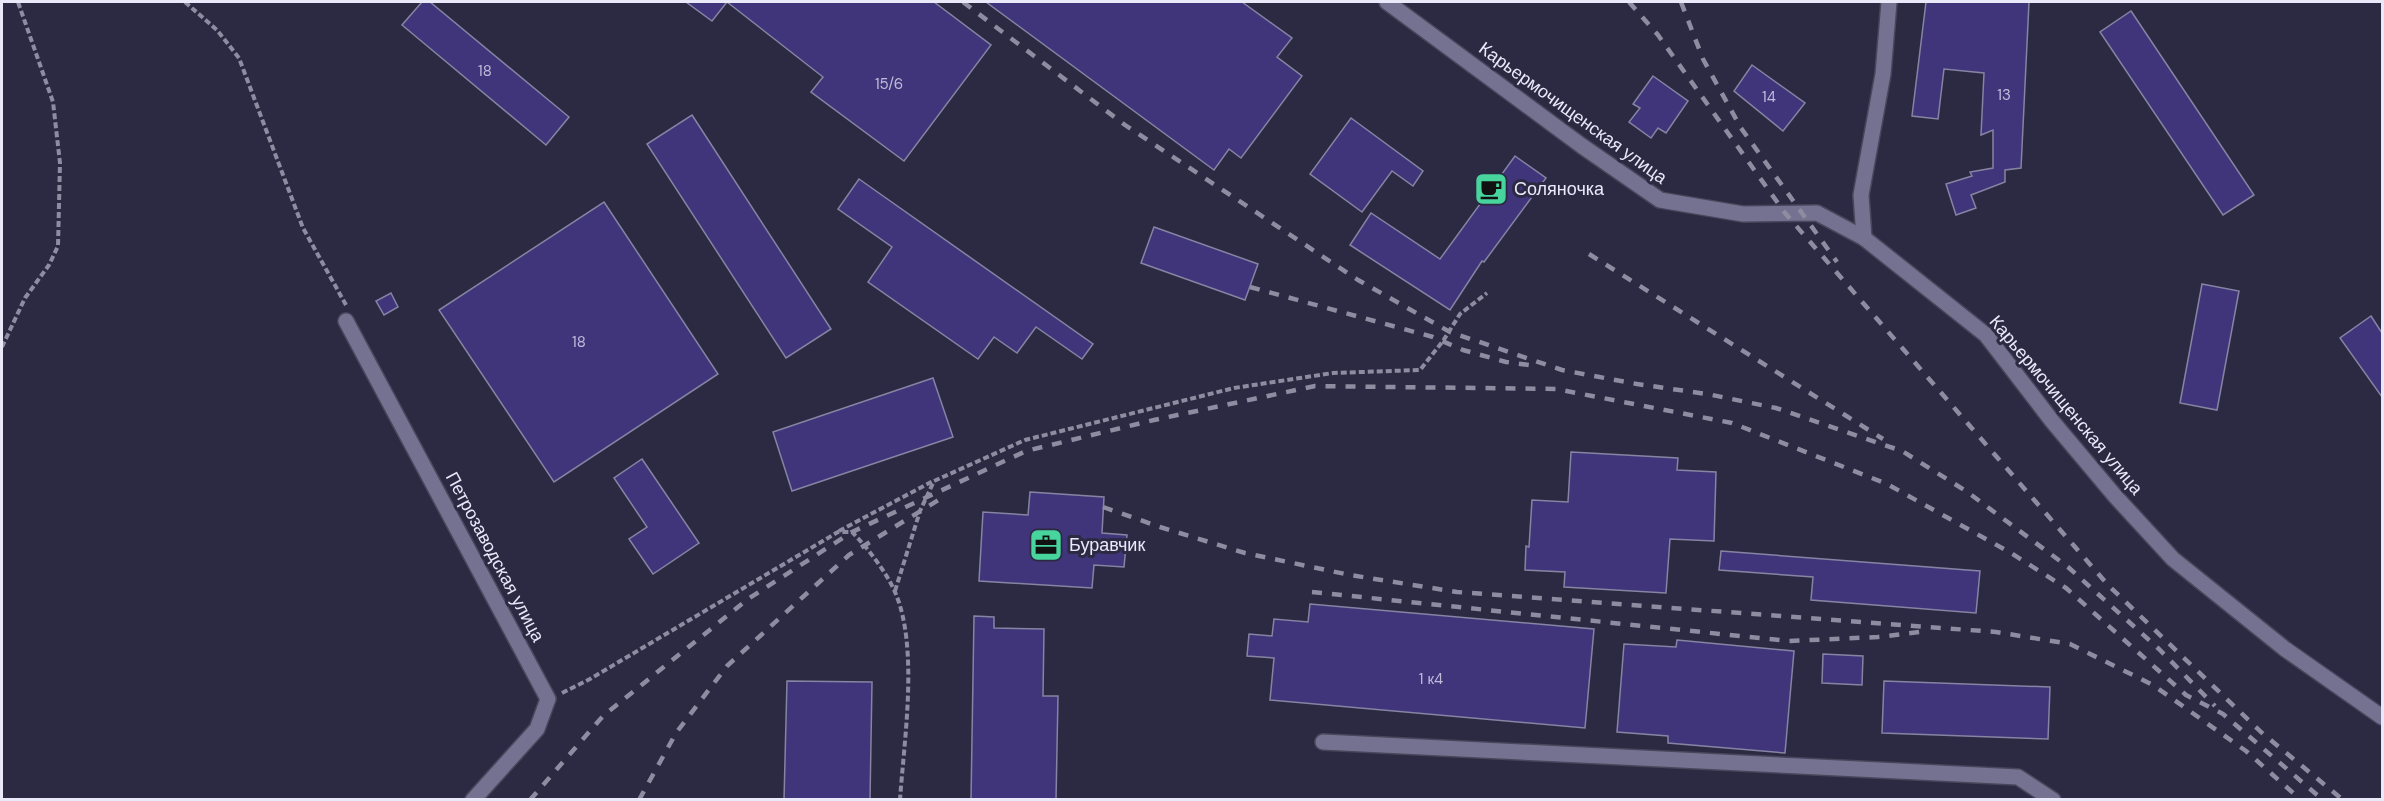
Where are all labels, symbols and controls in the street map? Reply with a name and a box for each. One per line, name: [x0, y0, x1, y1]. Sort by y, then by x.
street label: Карьермочищенская улица: [1474, 37, 1673, 190]
house number: 18: [478, 61, 492, 81]
house number: 15/6: [875, 74, 903, 94]
house number: 13: [1997, 85, 2011, 105]
house number: 14: [1762, 87, 1776, 107]
cafe icon: Соляночка: [1473, 171, 1509, 207]
place label: Соляночка: [1514, 177, 1605, 201]
street label: Карьермочищенская улица: [1984, 310, 2149, 500]
house number: 18: [572, 332, 586, 352]
street label: Петрозаводская улица: [440, 468, 551, 647]
office icon: Буравчик: [1028, 527, 1064, 563]
place label: Буравчик: [1069, 533, 1145, 557]
house number: 1 к4: [1419, 669, 1443, 689]

